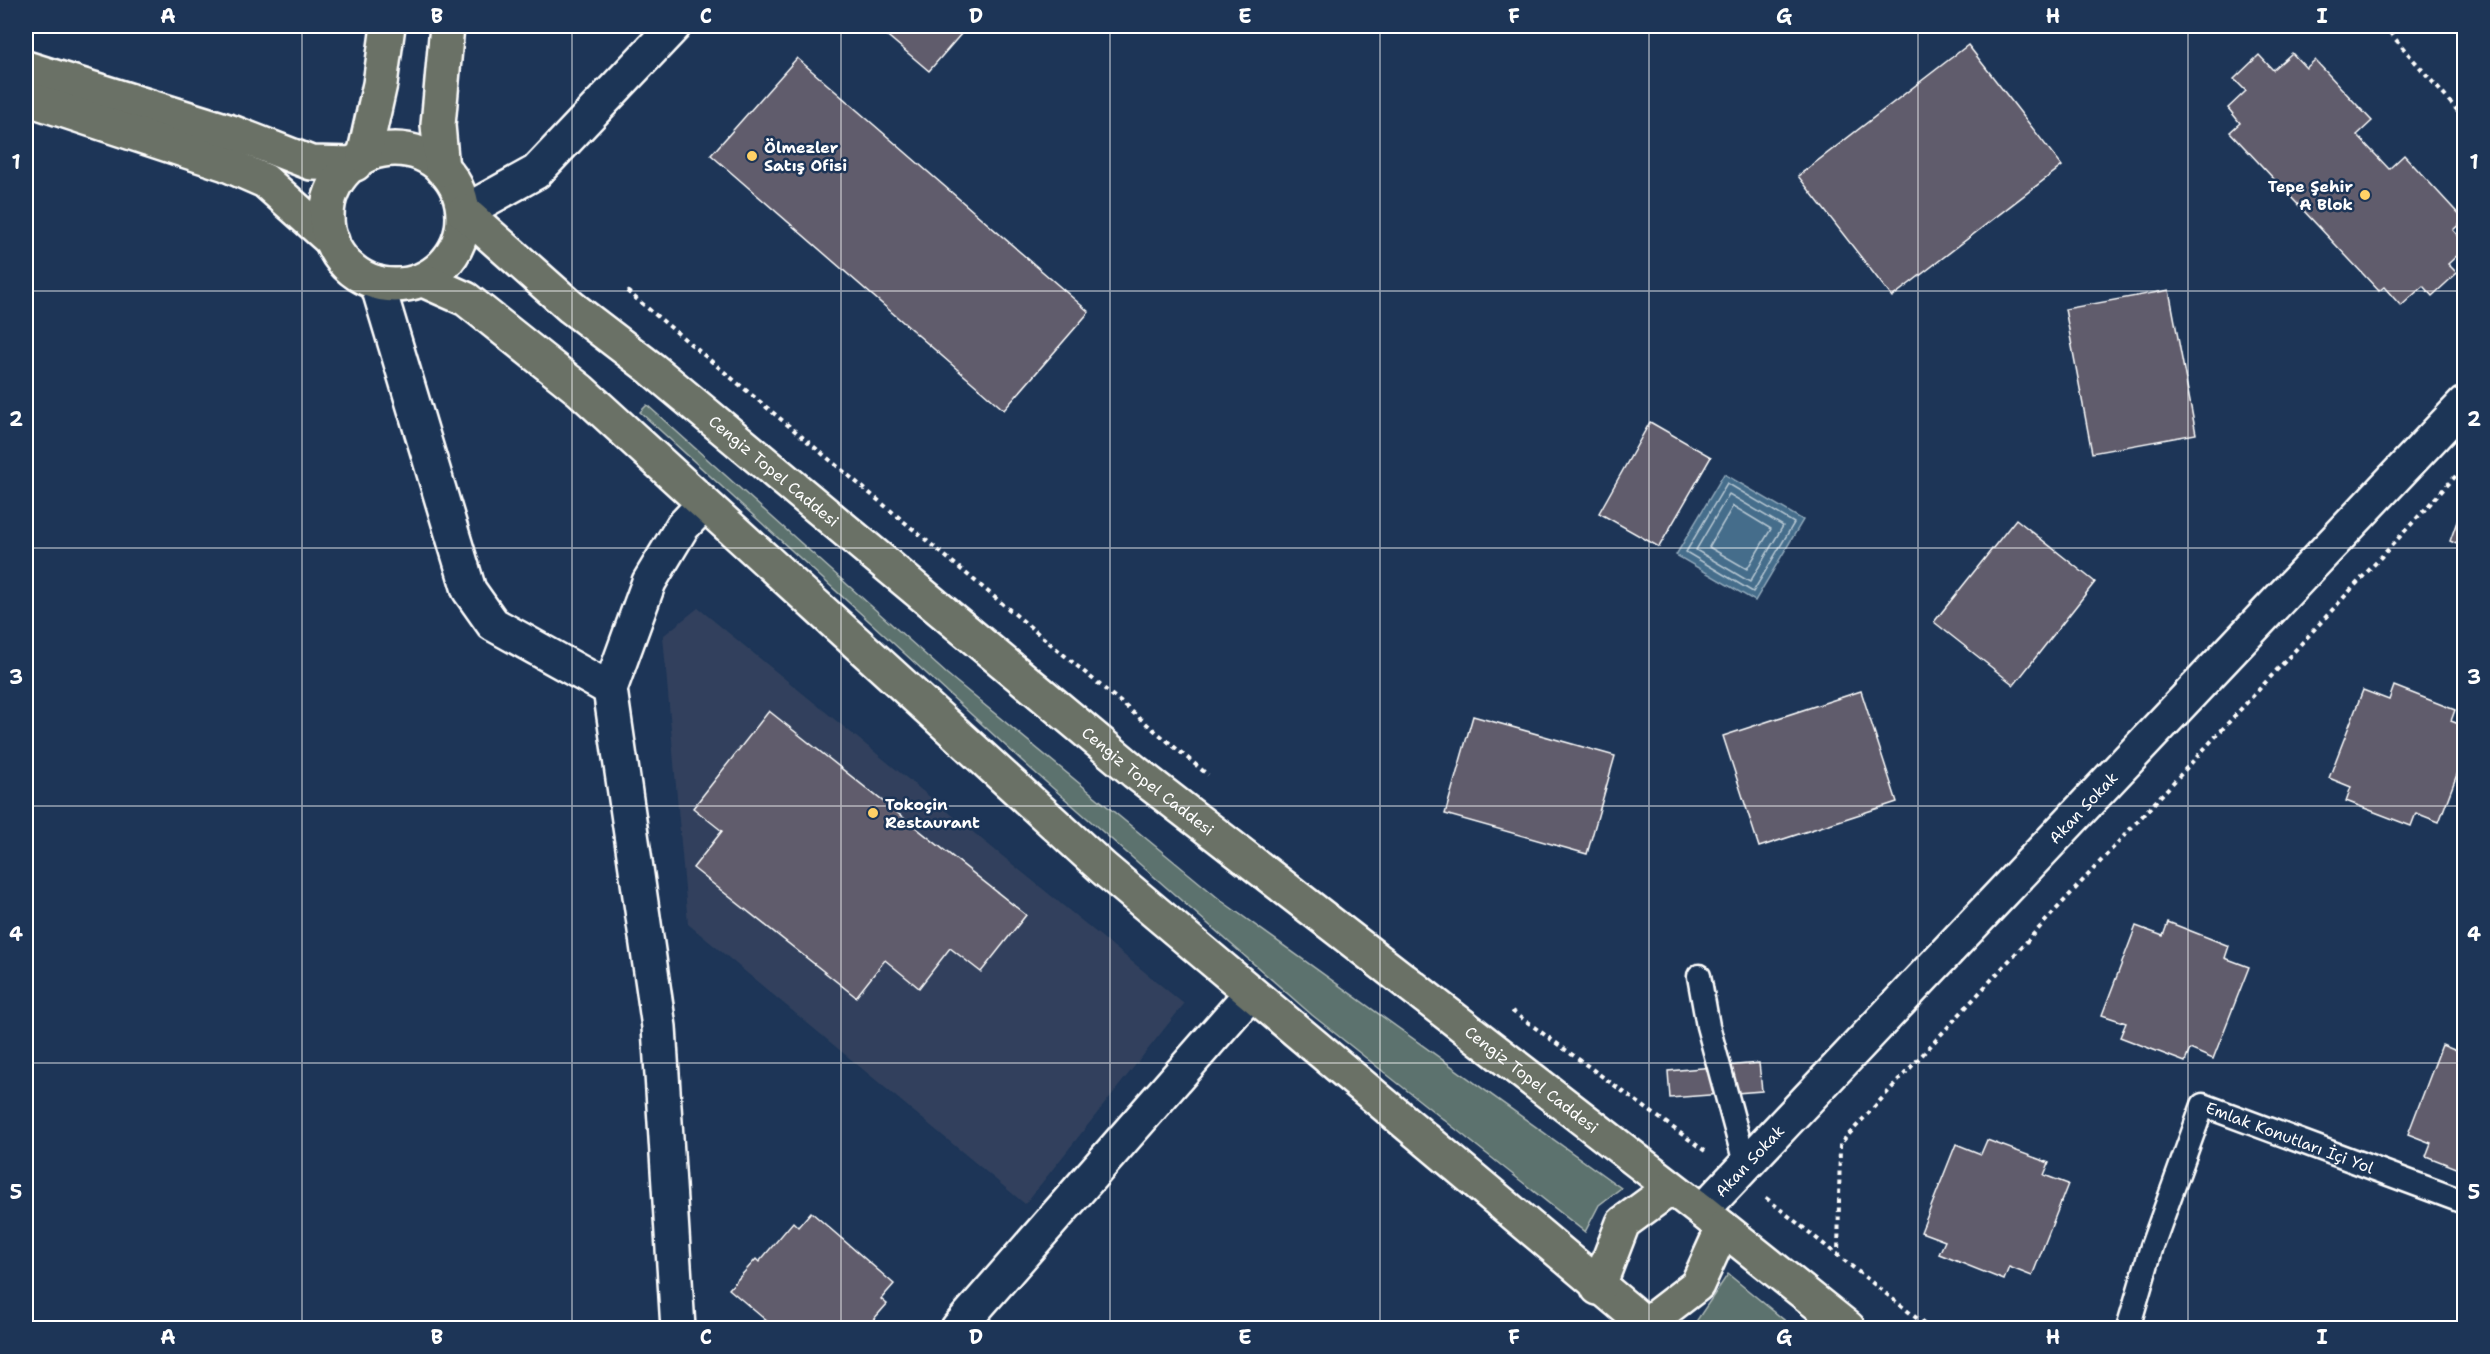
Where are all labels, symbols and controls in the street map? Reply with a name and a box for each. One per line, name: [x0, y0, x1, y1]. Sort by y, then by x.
text: A: [160, 3, 176, 29]
text: B: [431, 3, 443, 29]
text: C: [700, 3, 712, 29]
text: D: [969, 3, 983, 29]
text: E: [1238, 3, 1252, 29]
text: F: [1508, 3, 1520, 29]
text: G: [1776, 3, 1792, 29]
text: H: [2046, 3, 2060, 29]
text: I: [2316, 3, 2328, 29]
place label: Ölmezler Satış Ofisi: [764, 137, 847, 176]
text: 1: [11, 149, 21, 175]
marker: Ölmezler Satış Ofisi: [745, 149, 759, 163]
text: 1: [2469, 149, 2479, 175]
place label: Tepe Şehir A Blok: [2268, 176, 2353, 215]
marker: Tepe Şehir A Blok: [2358, 188, 2372, 202]
text: 2: [9, 406, 23, 432]
text: 2: [2467, 406, 2481, 432]
street label: Cengiz Topel Caddesi: [704, 411, 843, 532]
text: 3: [9, 664, 23, 690]
text: 3: [2467, 664, 2481, 690]
street label: Cengiz Topel Caddesi: [1077, 722, 1218, 840]
street label: Akan Sokak: [2044, 767, 2122, 848]
place label: Tokoçin Restaurant: [885, 794, 980, 833]
marker: Tokoçin Restaurant: [866, 806, 880, 820]
text: 4: [9, 921, 23, 947]
text: 4: [2467, 921, 2481, 947]
street label: Cengiz Topel Caddesi: [1460, 1021, 1603, 1138]
street label: Emlak Konutları İçi Yol: [2203, 1097, 2377, 1179]
street label: Akan Sokak: [1711, 1121, 1789, 1202]
text: 5: [10, 1179, 22, 1205]
text: 5: [2468, 1179, 2480, 1205]
text: A: [160, 1324, 176, 1350]
text: B: [431, 1324, 443, 1350]
text: C: [700, 1324, 712, 1350]
text: D: [969, 1324, 983, 1350]
text: E: [1238, 1324, 1252, 1350]
text: F: [1508, 1324, 1520, 1350]
text: G: [1776, 1324, 1792, 1350]
text: H: [2046, 1324, 2060, 1350]
text: I: [2316, 1324, 2328, 1350]

